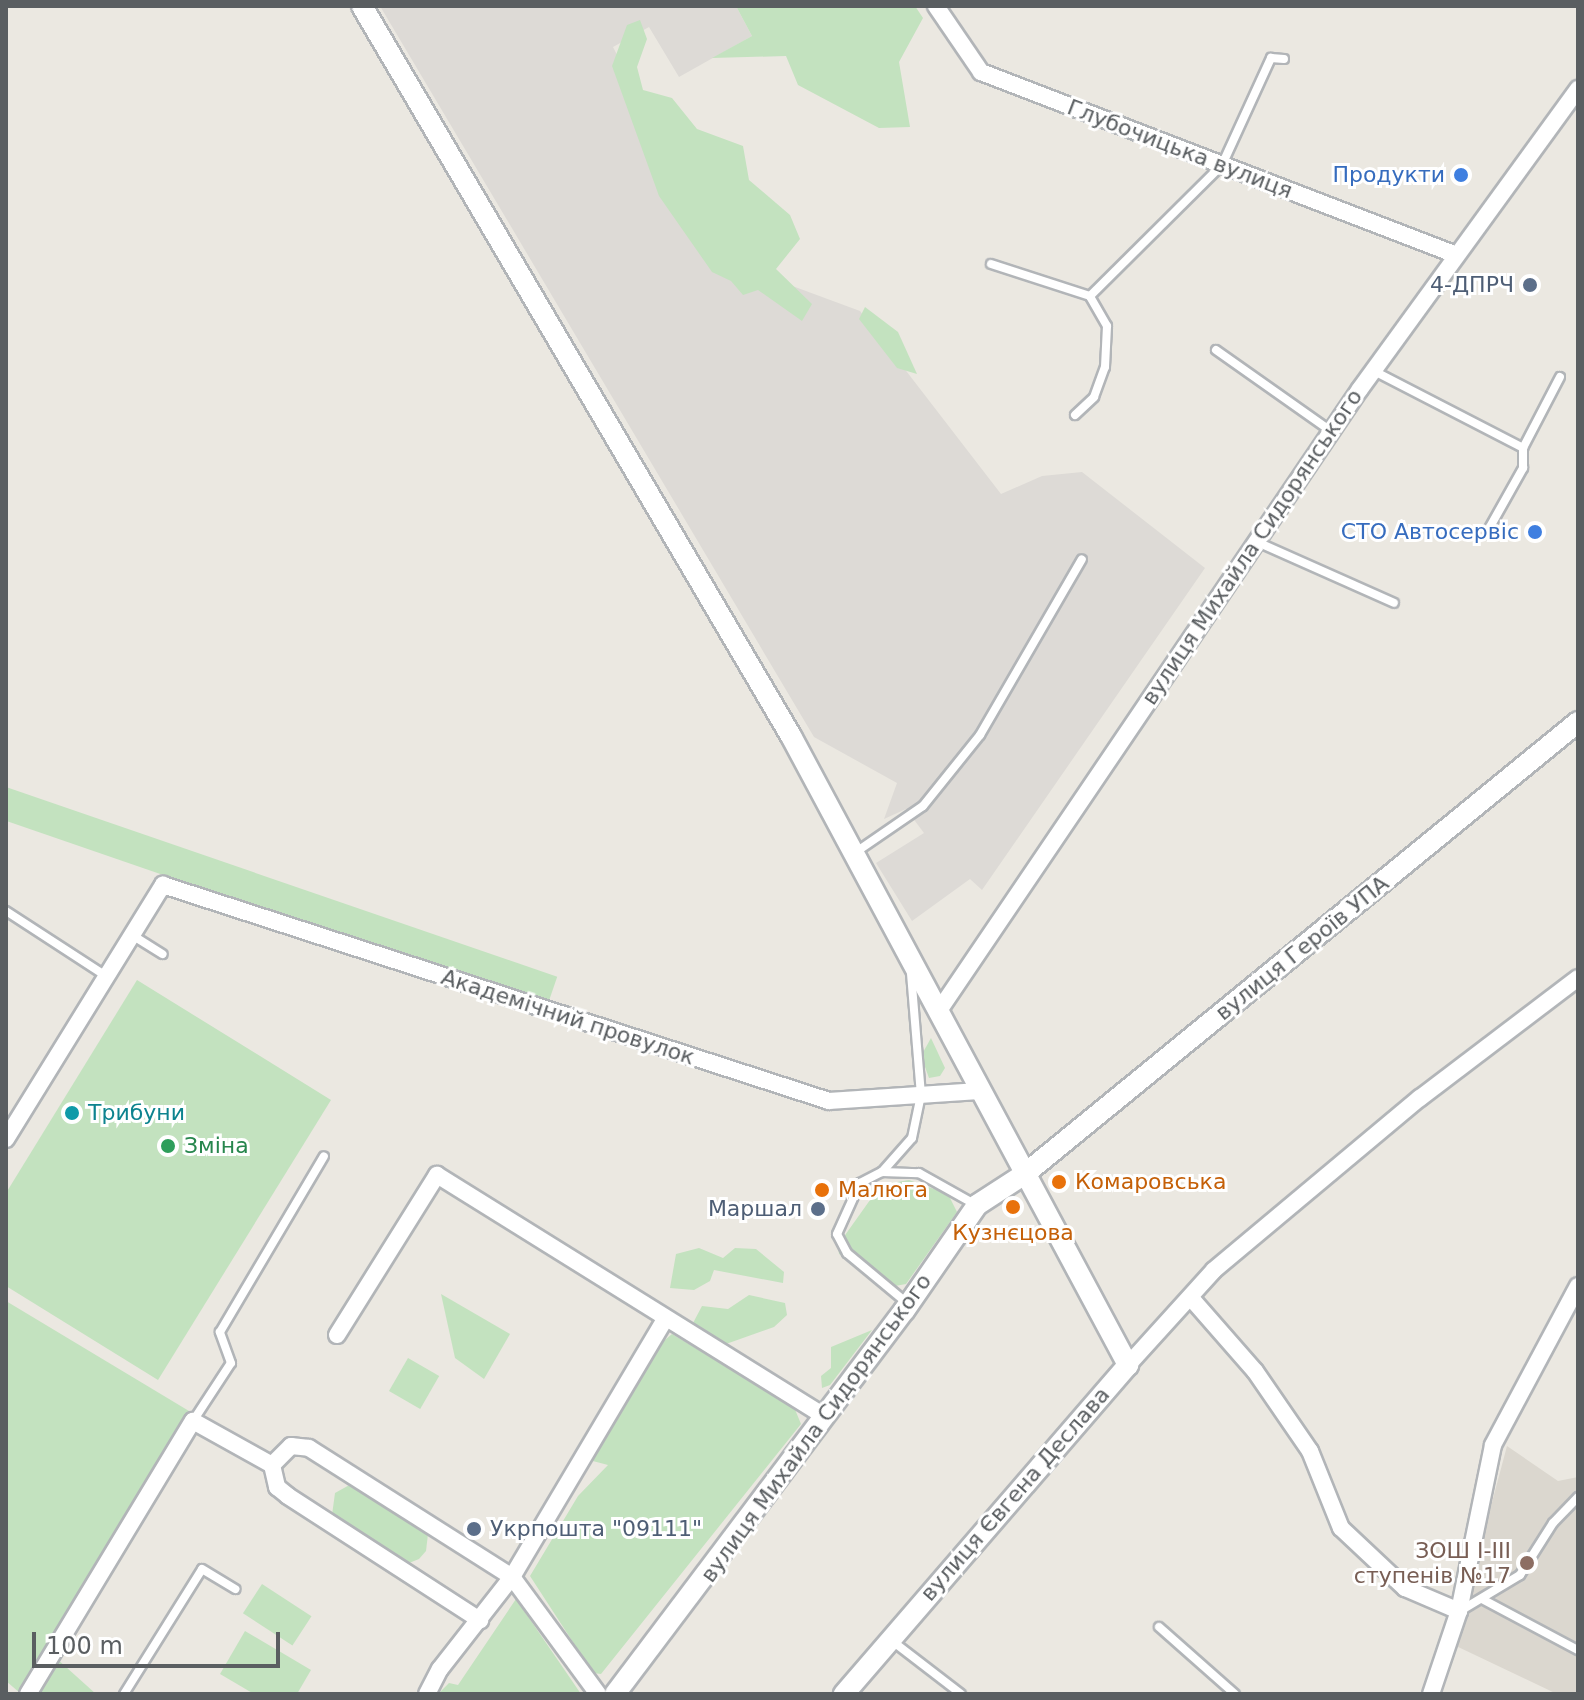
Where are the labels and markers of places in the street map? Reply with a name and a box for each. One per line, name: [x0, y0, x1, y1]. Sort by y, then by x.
place label: Продукти: [1332, 162, 1445, 188]
marker: Продукти: [1452, 166, 1470, 184]
place label: 4-ДПРЧ: [1430, 272, 1514, 298]
marker: 4-ДПРЧ: [1521, 276, 1539, 294]
place label: СТО Автосервіс: [1341, 519, 1519, 545]
marker: СТО Автосервіс: [1526, 523, 1544, 541]
place label: Трибуни: [88, 1100, 185, 1126]
marker: Трибуни: [63, 1104, 81, 1122]
place label: Зміна: [184, 1133, 249, 1159]
marker: Зміна: [159, 1137, 177, 1155]
place label: Комаровська: [1075, 1169, 1226, 1195]
marker: Комаровська: [1050, 1173, 1068, 1191]
place label: Малюга: [838, 1177, 928, 1203]
marker: Малюга: [813, 1181, 831, 1199]
place label: Маршал: [708, 1196, 802, 1222]
marker: Кузнєцова: [1004, 1198, 1022, 1216]
marker: Маршал: [809, 1200, 827, 1218]
place label: Кузнєцова: [952, 1220, 1074, 1246]
place label: Укрпошта "09111": [490, 1516, 702, 1542]
marker: Укрпошта "09111": [465, 1520, 483, 1538]
place label: ЗОШ І-ІІІ ступенів №17: [1354, 1537, 1511, 1588]
marker: ЗОШ І-ІІІ ступенів №17: [1518, 1554, 1536, 1572]

